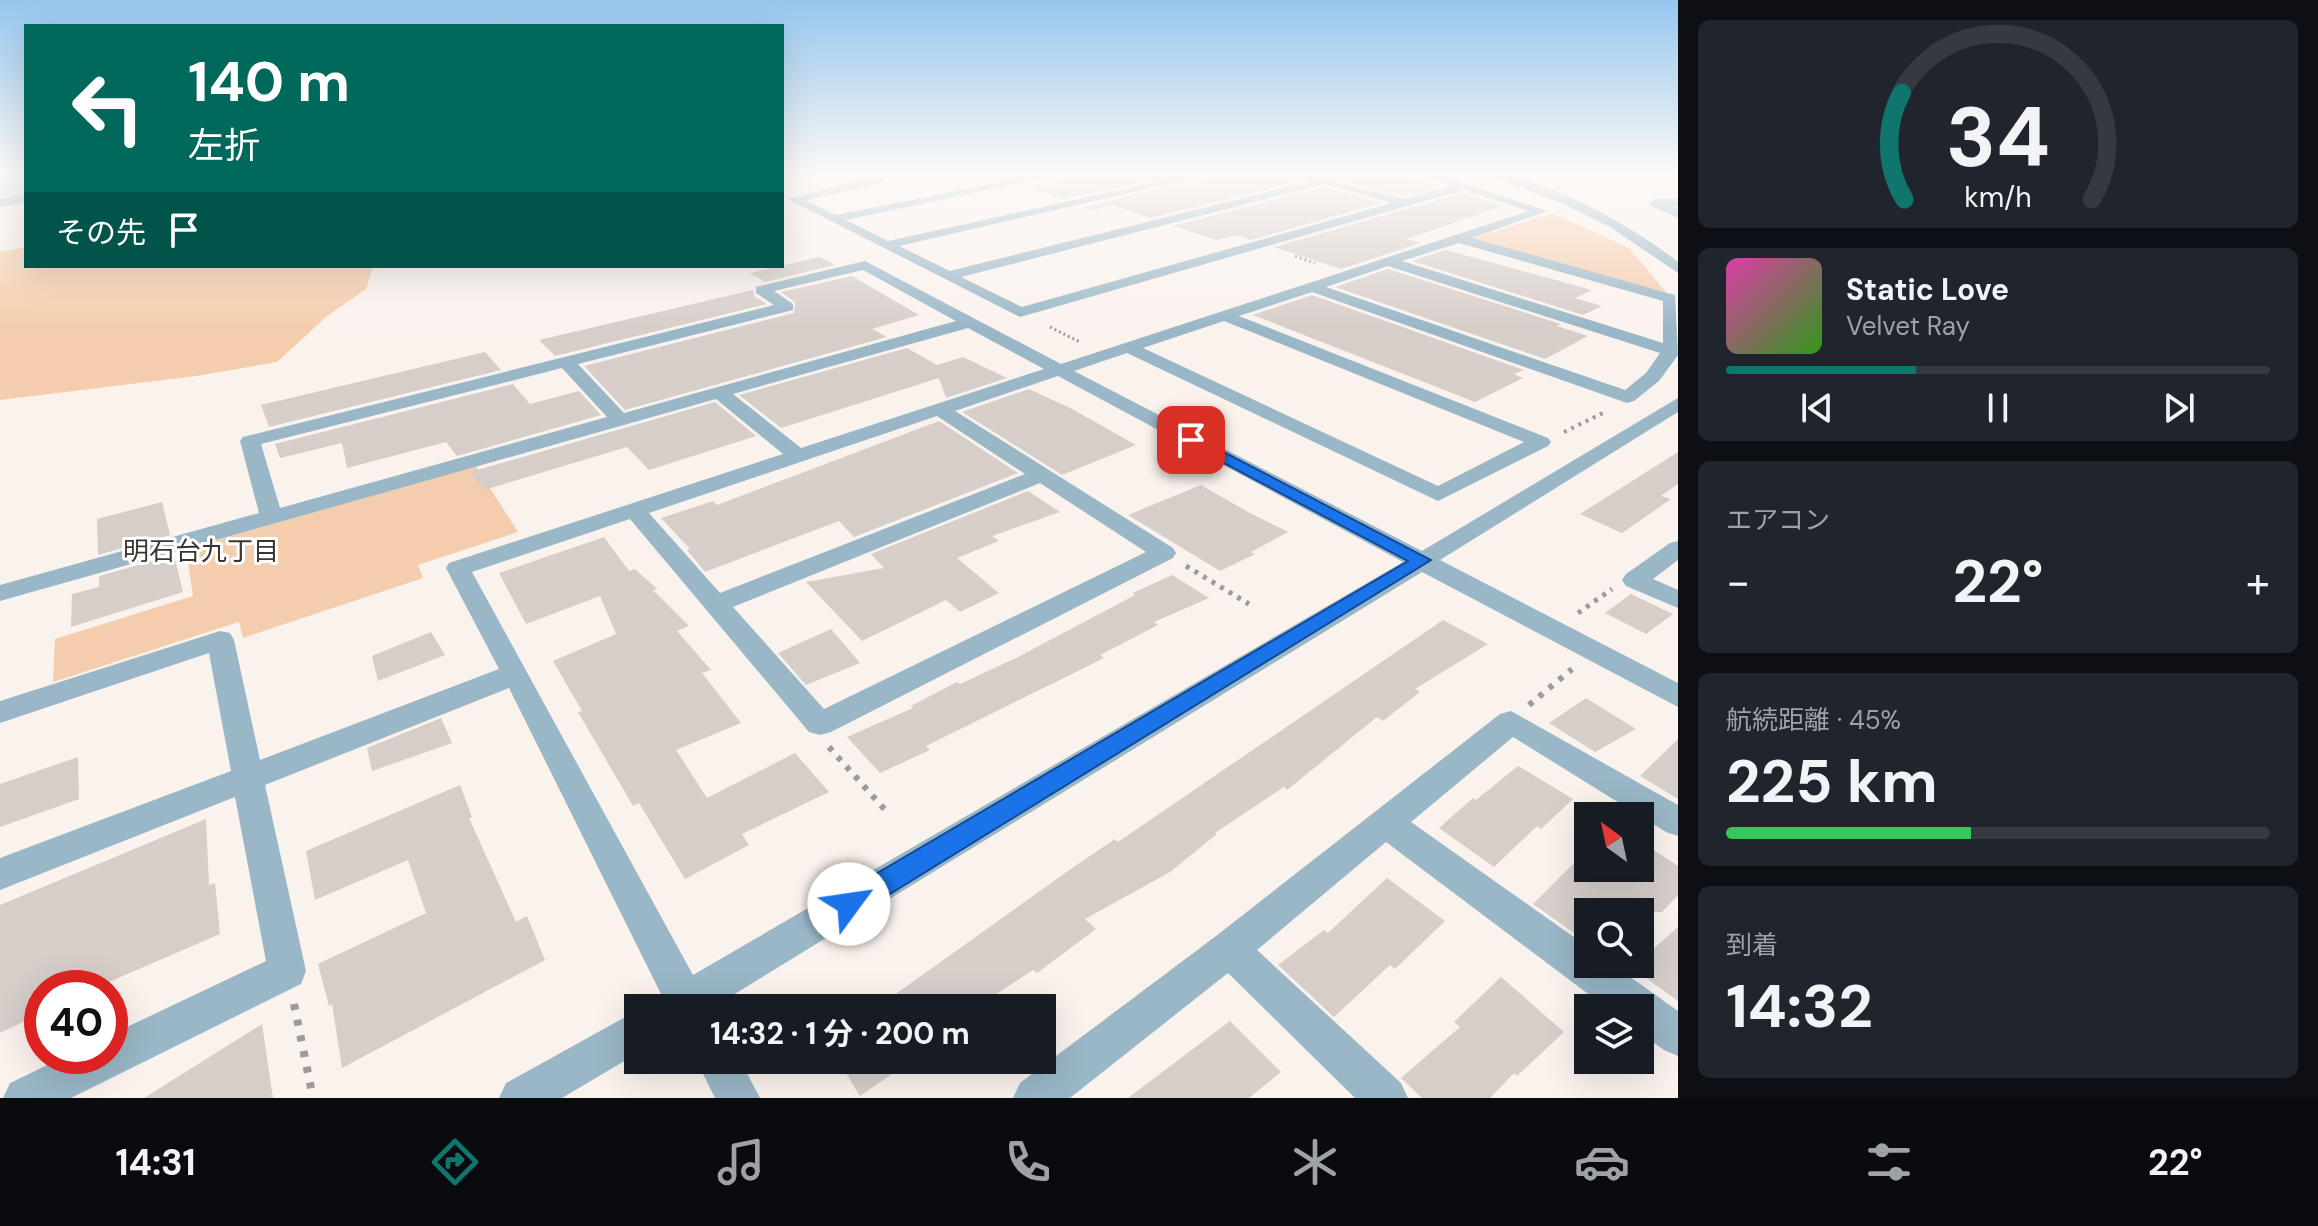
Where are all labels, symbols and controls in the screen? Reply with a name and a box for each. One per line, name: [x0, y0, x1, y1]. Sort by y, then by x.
text: 140 m: [188, 45, 350, 118]
icon: left: [56, 56, 160, 160]
text: 34: [1946, 83, 2050, 192]
text: 左折: [188, 122, 260, 169]
text: km/h: [1964, 179, 2032, 216]
icon: arrive: [162, 208, 206, 252]
text: その先: [56, 213, 146, 252]
text: Static Love: [1846, 270, 2009, 309]
text: Velvet Ray: [1846, 309, 1970, 343]
icon: previous: [1795, 386, 1839, 430]
icon: pause: [1976, 386, 2020, 430]
icon: next: [2157, 386, 2201, 430]
pin: [1157, 406, 1225, 474]
icon: arrive: [1169, 418, 1213, 462]
text: エアコン: [1726, 503, 1830, 537]
district label: 明石台九丁目: [123, 534, 279, 568]
text: 22°: [1952, 542, 2044, 621]
text: −: [1726, 553, 1750, 611]
text: +: [2246, 553, 2270, 611]
text: 航続距離 · 45%: [1726, 703, 1901, 737]
text: 225 km: [1726, 742, 1938, 821]
north arrow: [1574, 802, 1654, 882]
map controls: [1574, 802, 1654, 1074]
position arrow: [807, 862, 891, 946]
button: search: [1574, 898, 1654, 978]
text: 到着: [1726, 928, 1778, 962]
text: 14:32: [1726, 967, 1873, 1046]
speed limit sign: 40: [24, 970, 128, 1074]
button: layers: [1574, 994, 1654, 1074]
text: 14:32 · 1 分 · 200 m: [710, 1014, 970, 1053]
icon: directions: [427, 1134, 483, 1190]
icon: music: [713, 1134, 769, 1190]
icon: phone: [1000, 1134, 1056, 1190]
icon: climate: [1287, 1134, 1343, 1190]
icon: car: [1574, 1134, 1630, 1190]
icon: filters: [1861, 1134, 1917, 1190]
text: 14:31: [115, 1139, 196, 1186]
text: 22°: [2148, 1139, 2203, 1186]

